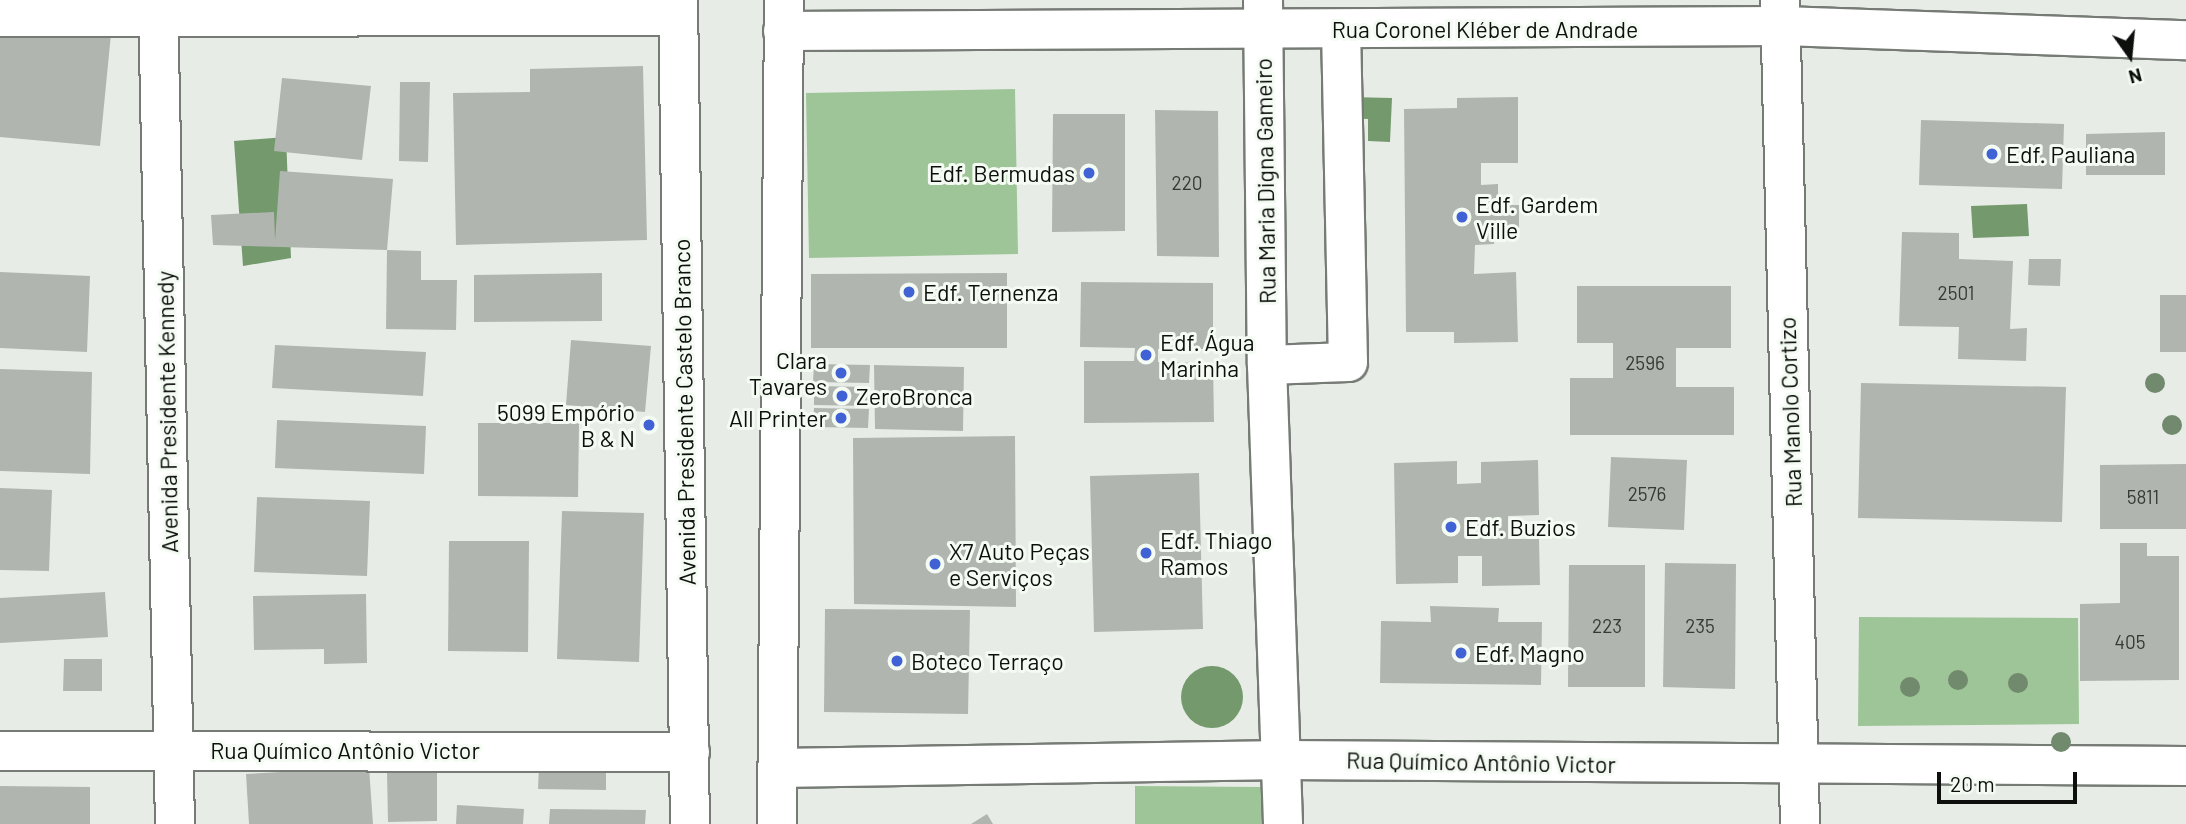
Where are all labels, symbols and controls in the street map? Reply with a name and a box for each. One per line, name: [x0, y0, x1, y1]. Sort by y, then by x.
street label: Rua Coronel Kléber de Andrade: [1332, 15, 1638, 43]
north arrow: [2095, 21, 2165, 91]
street label: Rua Maria Digna Gameiro: [1249, 58, 1281, 304]
text: N: [2126, 64, 2145, 90]
place label: Edf. Pauliana: [2006, 140, 2135, 168]
marker: Edf. Pauliana: [1984, 146, 2000, 162]
place label: Edf. Bermudas: [929, 159, 1075, 187]
marker: Edf. Bermudas: [1081, 165, 1097, 181]
house number: 220: [1171, 172, 1203, 194]
place label: Edf. Gardem Ville: [1476, 190, 1598, 244]
marker: Edf. Gardem Ville: [1454, 209, 1470, 225]
street label: Avenida Presidente Castelo Branco: [667, 238, 701, 586]
street label: Avenida Presidente Kennedy: [151, 271, 183, 553]
place label: Edf. Ternenza: [923, 278, 1059, 306]
house number: 2501: [1938, 282, 1974, 304]
marker: Edf. Ternenza: [901, 284, 917, 300]
street label: Rua Manolo Cortizo: [1773, 316, 1807, 508]
place label: Edf. Água Marinha: [1160, 328, 1254, 382]
place label: Clara Tavares: [749, 346, 827, 400]
marker: Edf. Água Marinha: [1138, 347, 1154, 363]
house number: 2596: [1625, 352, 1665, 374]
marker: Clara Tavares: [833, 365, 849, 381]
place label: ZeroBronca: [856, 382, 973, 410]
marker: ZeroBronca: [834, 388, 850, 404]
place label: 5099 Empório B & N: [497, 398, 635, 452]
place label: All Printer: [729, 404, 827, 432]
marker: All Printer: [833, 410, 849, 426]
marker: 5099 Empório B & N: [641, 417, 657, 433]
house number: 2576: [1628, 483, 1666, 505]
house number: 5811: [2127, 486, 2159, 508]
place label: Edf. Buzios: [1465, 513, 1576, 541]
marker: Edf. Buzios: [1443, 519, 1459, 535]
place label: Edf. Thiago Ramos: [1160, 526, 1273, 580]
place label: X7 Auto Peças e Serviços: [949, 537, 1090, 591]
marker: Edf. Thiago Ramos: [1138, 545, 1154, 561]
marker: X7 Auto Peças e Serviços: [927, 556, 943, 572]
house number: 223: [1592, 615, 1622, 637]
house number: 235: [1685, 615, 1715, 637]
house number: 405: [2115, 631, 2145, 653]
place label: Edf. Magno: [1475, 639, 1585, 667]
marker: Edf. Magno: [1453, 645, 1469, 661]
place label: Boteco Terraço: [911, 647, 1064, 675]
marker: Boteco Terraço: [889, 653, 905, 669]
street label: Rua Químico Antônio Victor: [210, 736, 480, 764]
street label: Rua Químico Antônio Victor: [1346, 746, 1616, 778]
scale bar: [1941, 758, 2081, 802]
text: 20 m: [1950, 771, 1995, 796]

